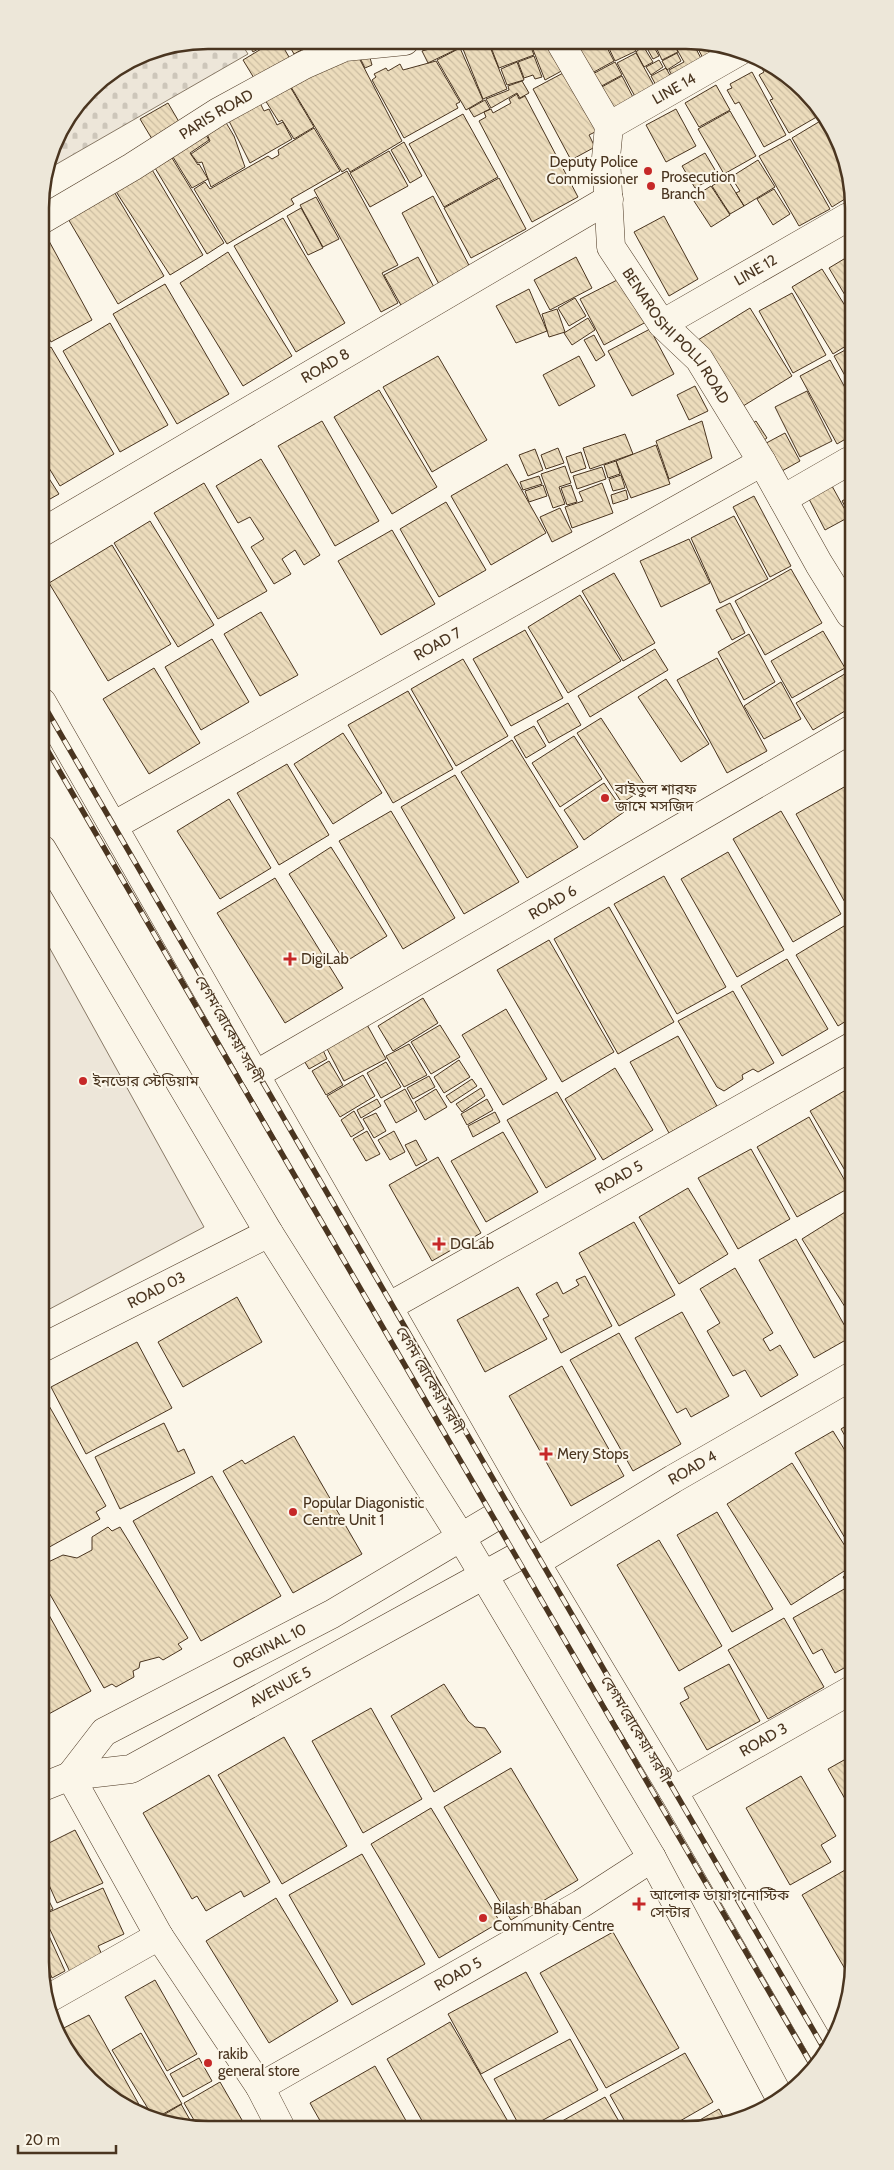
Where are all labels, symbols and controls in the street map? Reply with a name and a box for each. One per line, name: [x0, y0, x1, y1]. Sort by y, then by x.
street label: LINE 14: [649, 69, 699, 108]
street label: PARIS ROAD: [176, 86, 256, 143]
place label: Deputy Police Commissioner: [547, 153, 638, 188]
marker: Deputy Police Commissioner: [642, 165, 654, 177]
place label: Prosecution Branch: [661, 168, 736, 203]
marker: Prosecution Branch: [645, 180, 657, 192]
street label: LINE 12: [731, 251, 780, 290]
street label: BENAROSHI POLLI ROAD: [618, 264, 733, 407]
street label: ROAD 8: [298, 345, 353, 387]
street label: ROAD 7: [411, 623, 465, 664]
place label: বাইতুল শারফ জামে মসজিদ: [614, 780, 697, 815]
marker: বাইতুল শারফ জামে মসজিদ: [599, 792, 611, 804]
street label: ROAD 6: [525, 881, 580, 923]
place label: DigiLab: [301, 950, 349, 968]
marker: DigiLab: [283, 952, 297, 966]
street label: বেগম রোকেয়া সরণী: [191, 972, 267, 1087]
place label: ইনডোর স্টেডিয়াম: [92, 1072, 199, 1090]
marker: ইনডোর স্টেডিয়াম: [77, 1075, 89, 1087]
street label: ROAD 5: [592, 1157, 646, 1198]
place label: DGLab: [450, 1235, 494, 1253]
marker: DGLab: [432, 1237, 446, 1251]
street label: ROAD 03: [124, 1268, 188, 1312]
street label: বেগম রোকেয়া সরণী: [392, 1323, 468, 1438]
place label: Mery Stops: [557, 1445, 629, 1463]
marker: Mery Stops: [539, 1447, 553, 1461]
street label: ROAD 4: [665, 1447, 720, 1489]
place label: Popular Diagonistic Centre Unit 1: [303, 1494, 425, 1529]
marker: Popular Diagonistic Centre Unit 1: [287, 1506, 299, 1518]
street label: ORGINAL 10: [230, 1620, 309, 1673]
street label: AVENUE 5: [247, 1663, 314, 1711]
street label: বেগম রোকেয়া সরণী: [597, 1673, 675, 1786]
street label: ROAD 3: [736, 1719, 791, 1760]
place label: আলোক ডায়াগনোস্টিক সেন্টার: [649, 1886, 790, 1921]
marker: আলোক ডায়াগনোস্টিক সেন্টার: [632, 1897, 646, 1911]
place label: Bilash Bhaban Community Centre: [493, 1900, 615, 1935]
marker: Bilash Bhaban Community Centre: [477, 1912, 489, 1924]
street label: ROAD 5: [431, 1953, 485, 1995]
place label: rakib general store: [218, 2045, 300, 2080]
marker: rakib general store: [202, 2057, 214, 2069]
scale bar: [18, 2122, 115, 2154]
text: 20 m: [25, 2131, 60, 2149]

